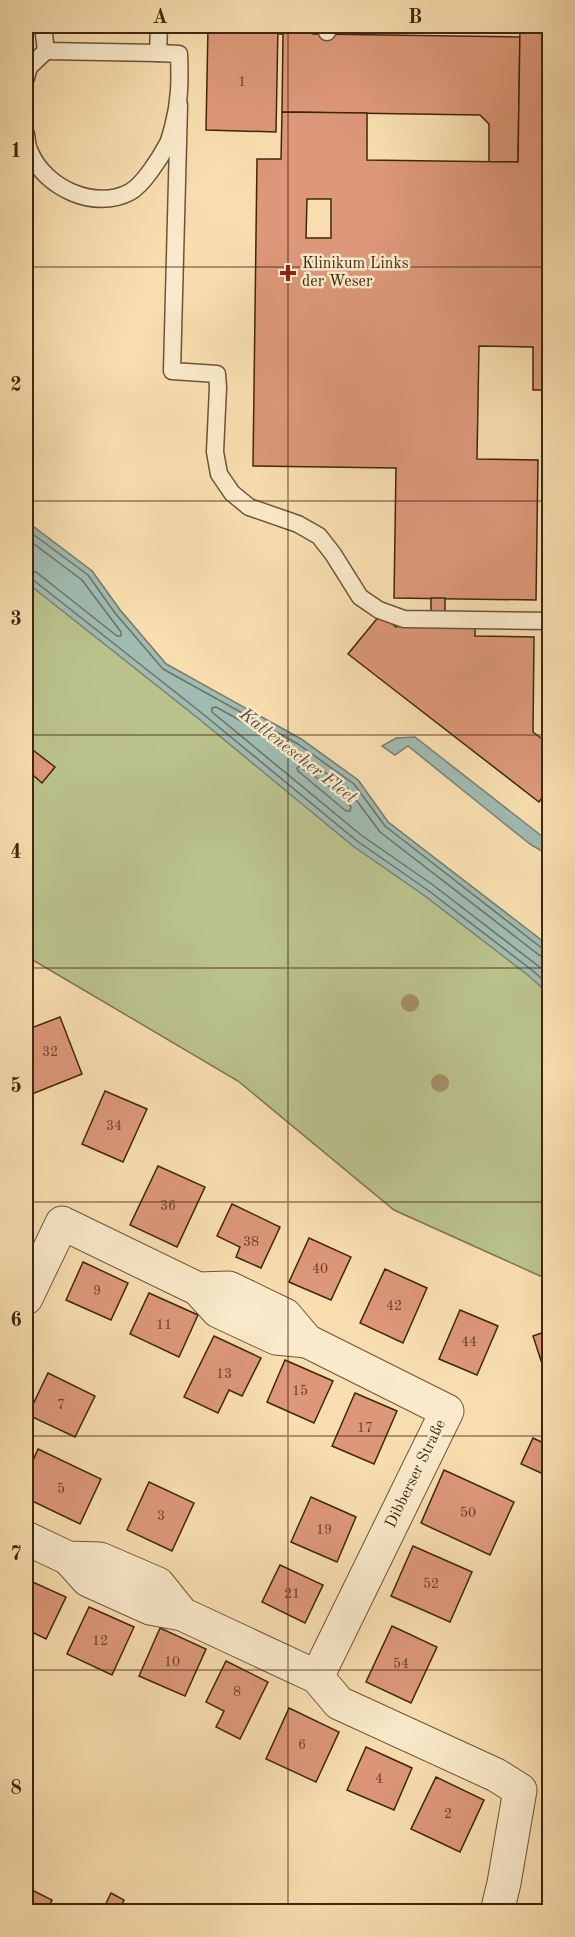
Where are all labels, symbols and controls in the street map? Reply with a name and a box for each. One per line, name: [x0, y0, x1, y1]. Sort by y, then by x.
text: A: [152, 8, 168, 28]
text: B: [408, 8, 422, 28]
house number: 1: [238, 75, 246, 89]
text: 1: [10, 142, 22, 162]
place label: Klinikum Links der Weser: [302, 256, 409, 290]
marker: Klinikum Links der Weser: [279, 264, 297, 282]
text: 2: [10, 376, 22, 396]
text: 3: [10, 610, 22, 630]
water label: Kattenescher Fleet: [236, 704, 360, 807]
text: 4: [10, 843, 22, 863]
house number: 32: [42, 1045, 58, 1059]
text: 5: [10, 1076, 22, 1097]
house number: 34: [106, 1119, 122, 1133]
house number: 36: [160, 1199, 176, 1213]
house number: 38: [243, 1235, 259, 1249]
house number: 40: [312, 1262, 328, 1276]
house number: 9: [93, 1284, 101, 1298]
house number: 42: [386, 1299, 402, 1313]
text: 6: [10, 1311, 22, 1331]
house number: 11: [156, 1318, 172, 1332]
house number: 44: [461, 1335, 477, 1349]
house number: 13: [216, 1367, 232, 1381]
house number: 15: [292, 1384, 308, 1398]
house number: 7: [57, 1398, 65, 1412]
street label: Dibberser Straße: [383, 1417, 449, 1531]
house number: 17: [357, 1421, 373, 1435]
house number: 5: [57, 1482, 65, 1496]
house number: 50: [460, 1506, 476, 1520]
house number: 3: [157, 1509, 165, 1523]
house number: 19: [316, 1523, 332, 1537]
text: 7: [10, 1545, 22, 1565]
house number: 52: [423, 1577, 439, 1591]
house number: 21: [284, 1587, 300, 1601]
house number: 12: [92, 1634, 108, 1648]
house number: 10: [164, 1655, 180, 1669]
house number: 54: [393, 1657, 409, 1671]
house number: 8: [233, 1685, 241, 1699]
house number: 6: [298, 1738, 306, 1752]
house number: 4: [375, 1772, 383, 1786]
text: 8: [10, 1779, 22, 1799]
house number: 2: [444, 1807, 452, 1821]

